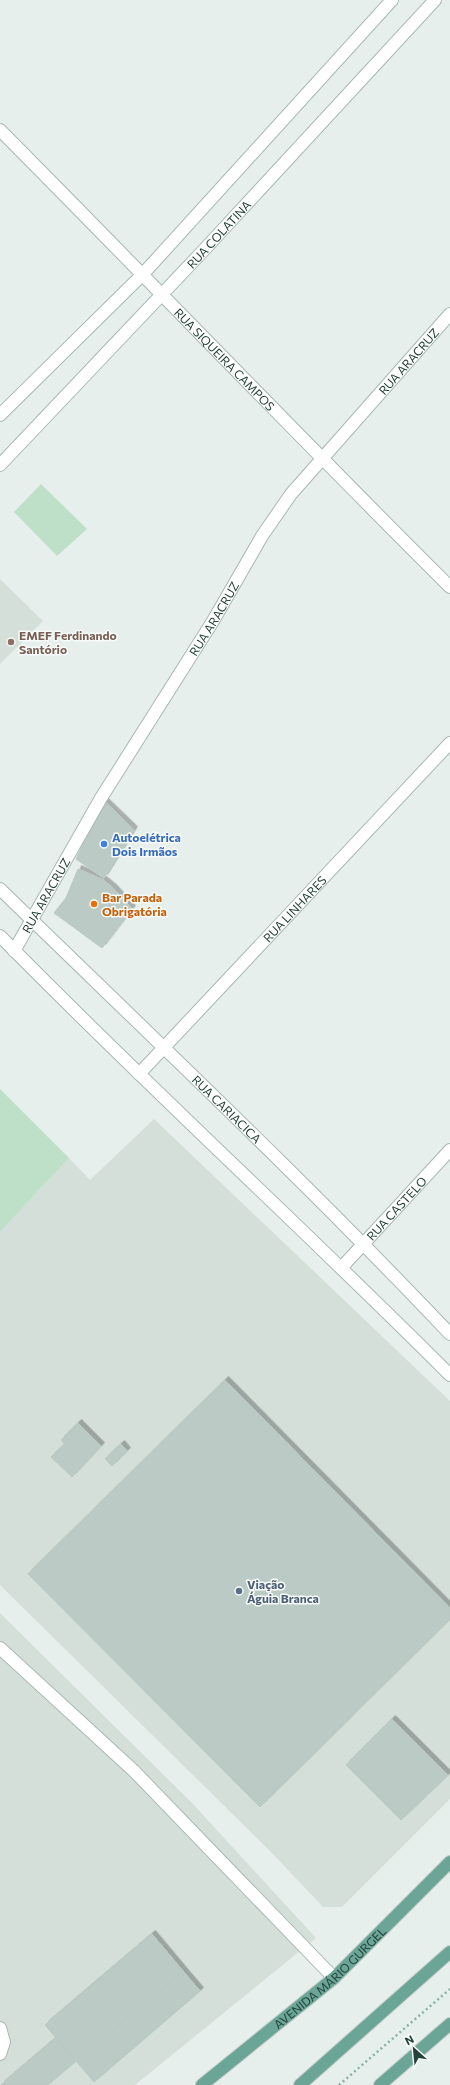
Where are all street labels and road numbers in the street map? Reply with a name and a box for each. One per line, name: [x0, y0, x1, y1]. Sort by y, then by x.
street label: RUA COLATINA: [184, 197, 253, 271]
street label: RUA SIQUEIRA CAMPOS: [172, 305, 278, 413]
street label: RUA ARACRUZ: [375, 325, 441, 397]
street label: RUA ARACRUZ: [186, 579, 241, 658]
street label: RUA ARACRUZ: [19, 855, 72, 935]
street label: RUA LINHARES: [260, 873, 329, 945]
street label: RUA CARIACICA: [190, 1072, 264, 1146]
street label: RUA CASTELO: [363, 1173, 429, 1243]
street label: AVENIDA MÁRIO GURGEL: [271, 1923, 389, 2031]

